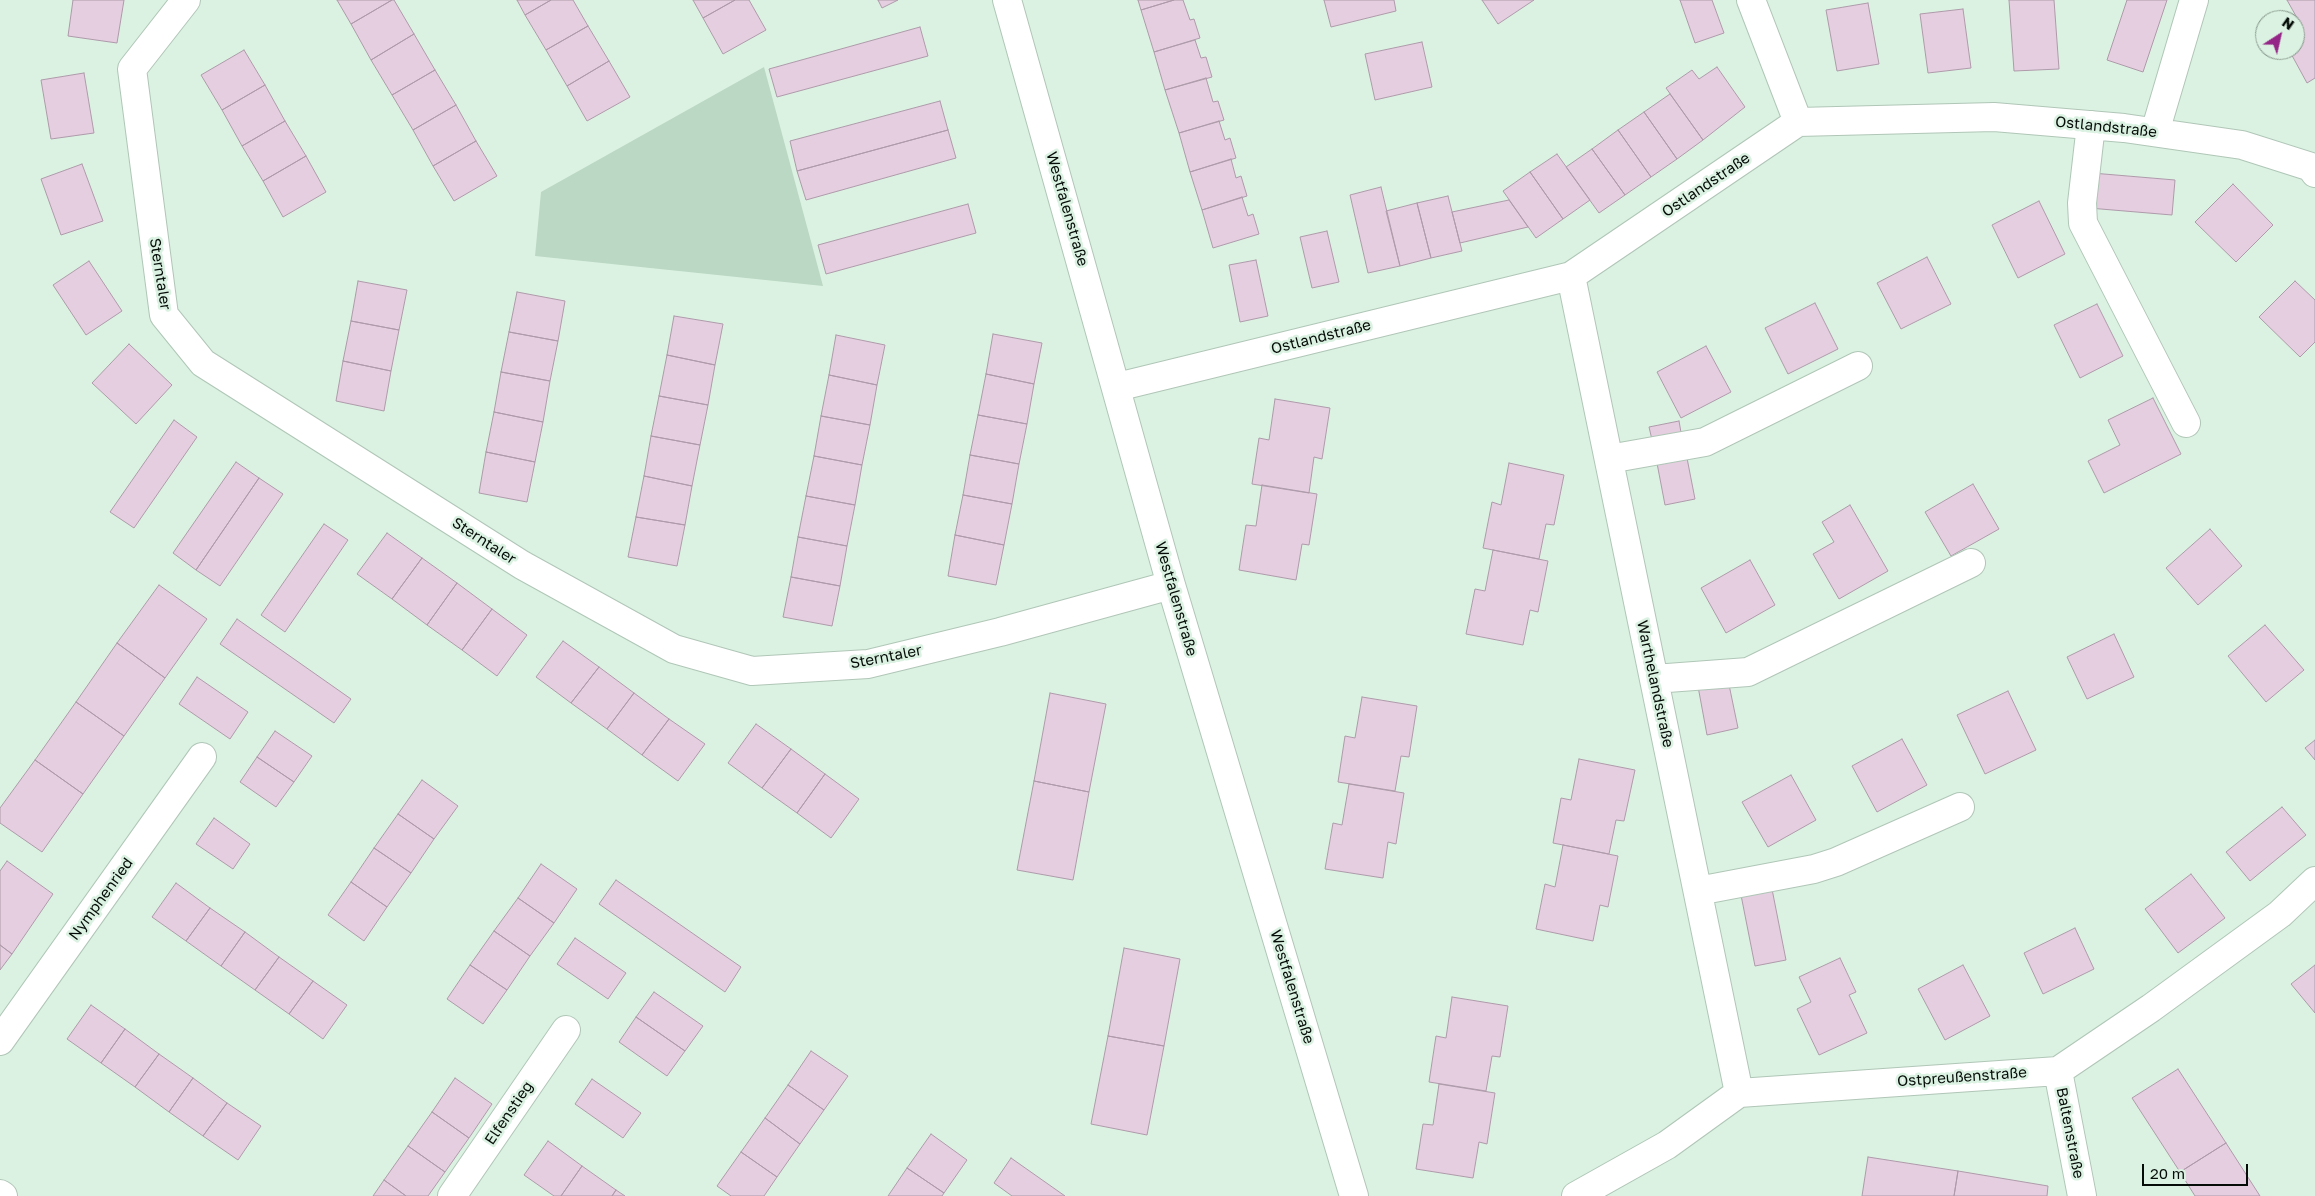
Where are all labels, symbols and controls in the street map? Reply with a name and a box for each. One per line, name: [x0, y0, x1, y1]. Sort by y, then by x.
north arrow: [2255, 10, 2305, 60]
text: N: [2279, 13, 2298, 33]
street label: Ostlandstraße: [2054, 113, 2158, 141]
street label: Ostlandstraße: [1659, 149, 1753, 221]
street label: Westfalenstraße: [1042, 150, 1092, 268]
street label: Sterntaler: [145, 237, 175, 311]
street label: Ostlandstraße: [1269, 316, 1373, 358]
street label: Sterntaler: [449, 514, 519, 568]
street label: Westfalenstraße: [1151, 540, 1201, 658]
street label: Warthelandstraße: [1633, 619, 1677, 749]
street label: Sterntaler: [849, 641, 923, 673]
street label: Nymphenried: [65, 854, 137, 944]
street label: Westfalenstraße: [1266, 928, 1318, 1046]
street label: Ostpreußenstraße: [1897, 1063, 2027, 1091]
street label: Elfenstieg: [481, 1078, 537, 1148]
street label: Baltenstraße: [2052, 1086, 2088, 1180]
scale bar: [2145, 1154, 2251, 1186]
text: 20 m: [2150, 1164, 2185, 1182]

